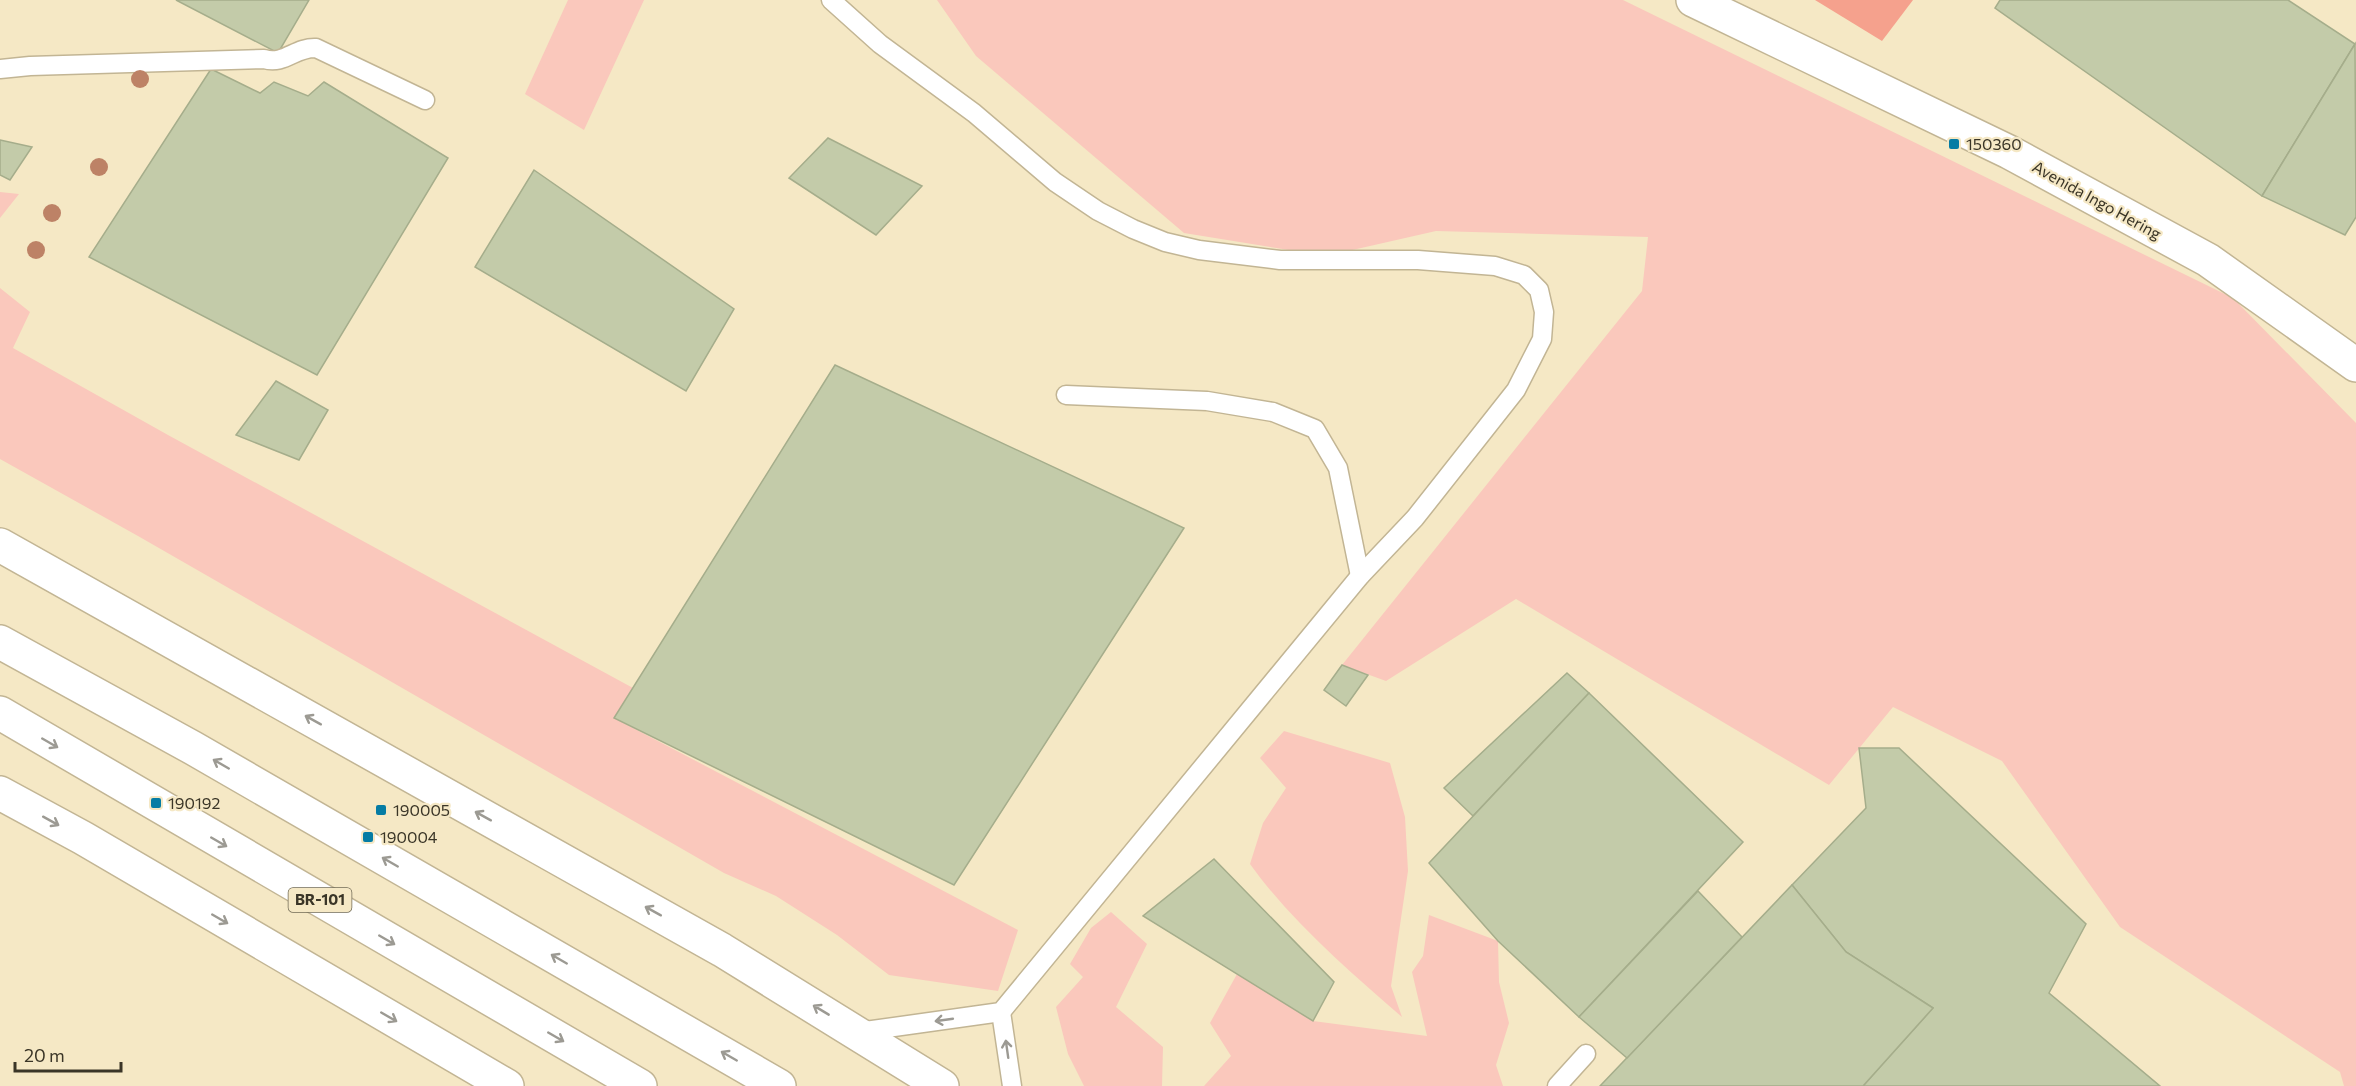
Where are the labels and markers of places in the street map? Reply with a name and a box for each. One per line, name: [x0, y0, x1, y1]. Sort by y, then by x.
place label: 150360: [1966, 134, 2022, 153]
marker: 150360: [1947, 137, 1961, 151]
place label: 190192: [168, 793, 220, 812]
marker: 190192: [149, 796, 163, 810]
place label: 190005: [393, 800, 450, 819]
marker: 190005: [374, 803, 388, 817]
place label: 190004: [380, 827, 438, 846]
marker: 190004: [361, 830, 375, 844]

